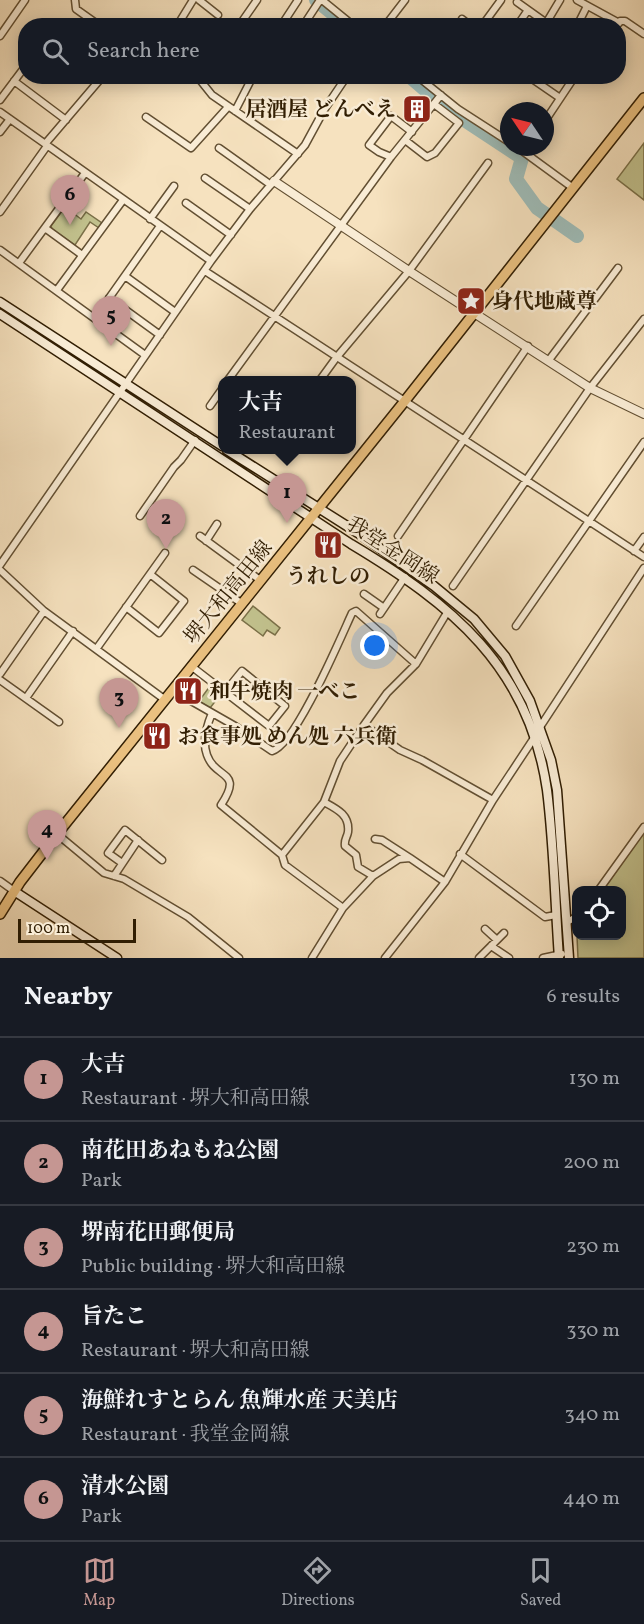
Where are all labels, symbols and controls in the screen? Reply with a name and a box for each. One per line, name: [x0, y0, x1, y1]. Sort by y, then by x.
search box: [18, 18, 626, 84]
icon: search: [39, 35, 72, 68]
text: Search here: [87, 36, 200, 67]
building icon: 居酒屋 どんべえ: [401, 93, 433, 125]
place label: 居酒屋 どんべえ: [245, 96, 396, 125]
north arrow: [500, 102, 554, 156]
pin: 6: [50, 176, 90, 225]
place icon: 身代地蔵尊: [455, 285, 487, 317]
place label: 身代地蔵尊: [492, 288, 597, 317]
pin: 5: [92, 296, 130, 346]
popup: [218, 376, 356, 454]
text: 大吉: [239, 388, 283, 419]
text: Restaurant: [239, 419, 335, 447]
pin: 1: [268, 474, 306, 523]
pin: 2: [146, 500, 186, 549]
street label: 我堂金岡線: [340, 511, 444, 592]
restaurant icon: うれしの: [312, 529, 344, 561]
street label: 堺大和高田線: [178, 535, 280, 651]
place label: うれしの: [286, 563, 370, 592]
your location: [360, 631, 389, 660]
restaurant icon: 和牛焼肉 一べこ: [172, 675, 204, 707]
pin: 3: [100, 678, 138, 728]
place label: 和牛焼肉 一べこ: [209, 678, 360, 707]
restaurant icon: お食事処 めん処 六兵衛: [141, 720, 173, 752]
place label: お食事処 めん処 六兵衛: [178, 723, 396, 752]
pin: 4: [28, 810, 66, 860]
map controls: [572, 886, 626, 940]
button: locate: [572, 886, 626, 940]
scale bar: [18, 916, 136, 944]
text: 100 m: [27, 918, 70, 940]
text: Nearby: [24, 979, 113, 1015]
text: 6 results: [547, 983, 620, 1011]
text: 大吉: [81, 1050, 125, 1081]
text: 1: [39, 1065, 48, 1093]
text: 130 m: [569, 1065, 620, 1093]
text: Restaurant · 堺大和高田線: [81, 1085, 310, 1113]
text: 南花田あねもね公園: [81, 1136, 279, 1167]
text: 2: [38, 1149, 49, 1177]
text: 200 m: [563, 1149, 620, 1177]
text: Park: [81, 1167, 122, 1195]
text: 堺南花田郵便局: [81, 1218, 235, 1249]
text: 3: [38, 1233, 49, 1261]
text: 230 m: [566, 1233, 620, 1261]
text: Public building · 堺大和高田線: [81, 1253, 345, 1281]
text: 旨たこ: [81, 1302, 147, 1333]
text: 4: [37, 1317, 50, 1345]
text: 330 m: [566, 1317, 620, 1345]
text: Restaurant · 堺大和高田線: [81, 1337, 310, 1365]
text: 海鮮れすとらん 魚輝水産 天美店: [81, 1386, 398, 1417]
text: 5: [39, 1401, 48, 1429]
text: 340 m: [564, 1401, 620, 1429]
text: Restaurant · 我堂金岡線: [81, 1421, 290, 1449]
text: 清水公園: [81, 1472, 169, 1503]
text: 6: [38, 1485, 49, 1513]
text: 440 m: [563, 1485, 620, 1513]
text: Park: [81, 1503, 122, 1531]
tab: Map: [83, 1554, 116, 1612]
tab: Directions: [281, 1554, 355, 1612]
tab: Saved: [520, 1554, 561, 1612]

